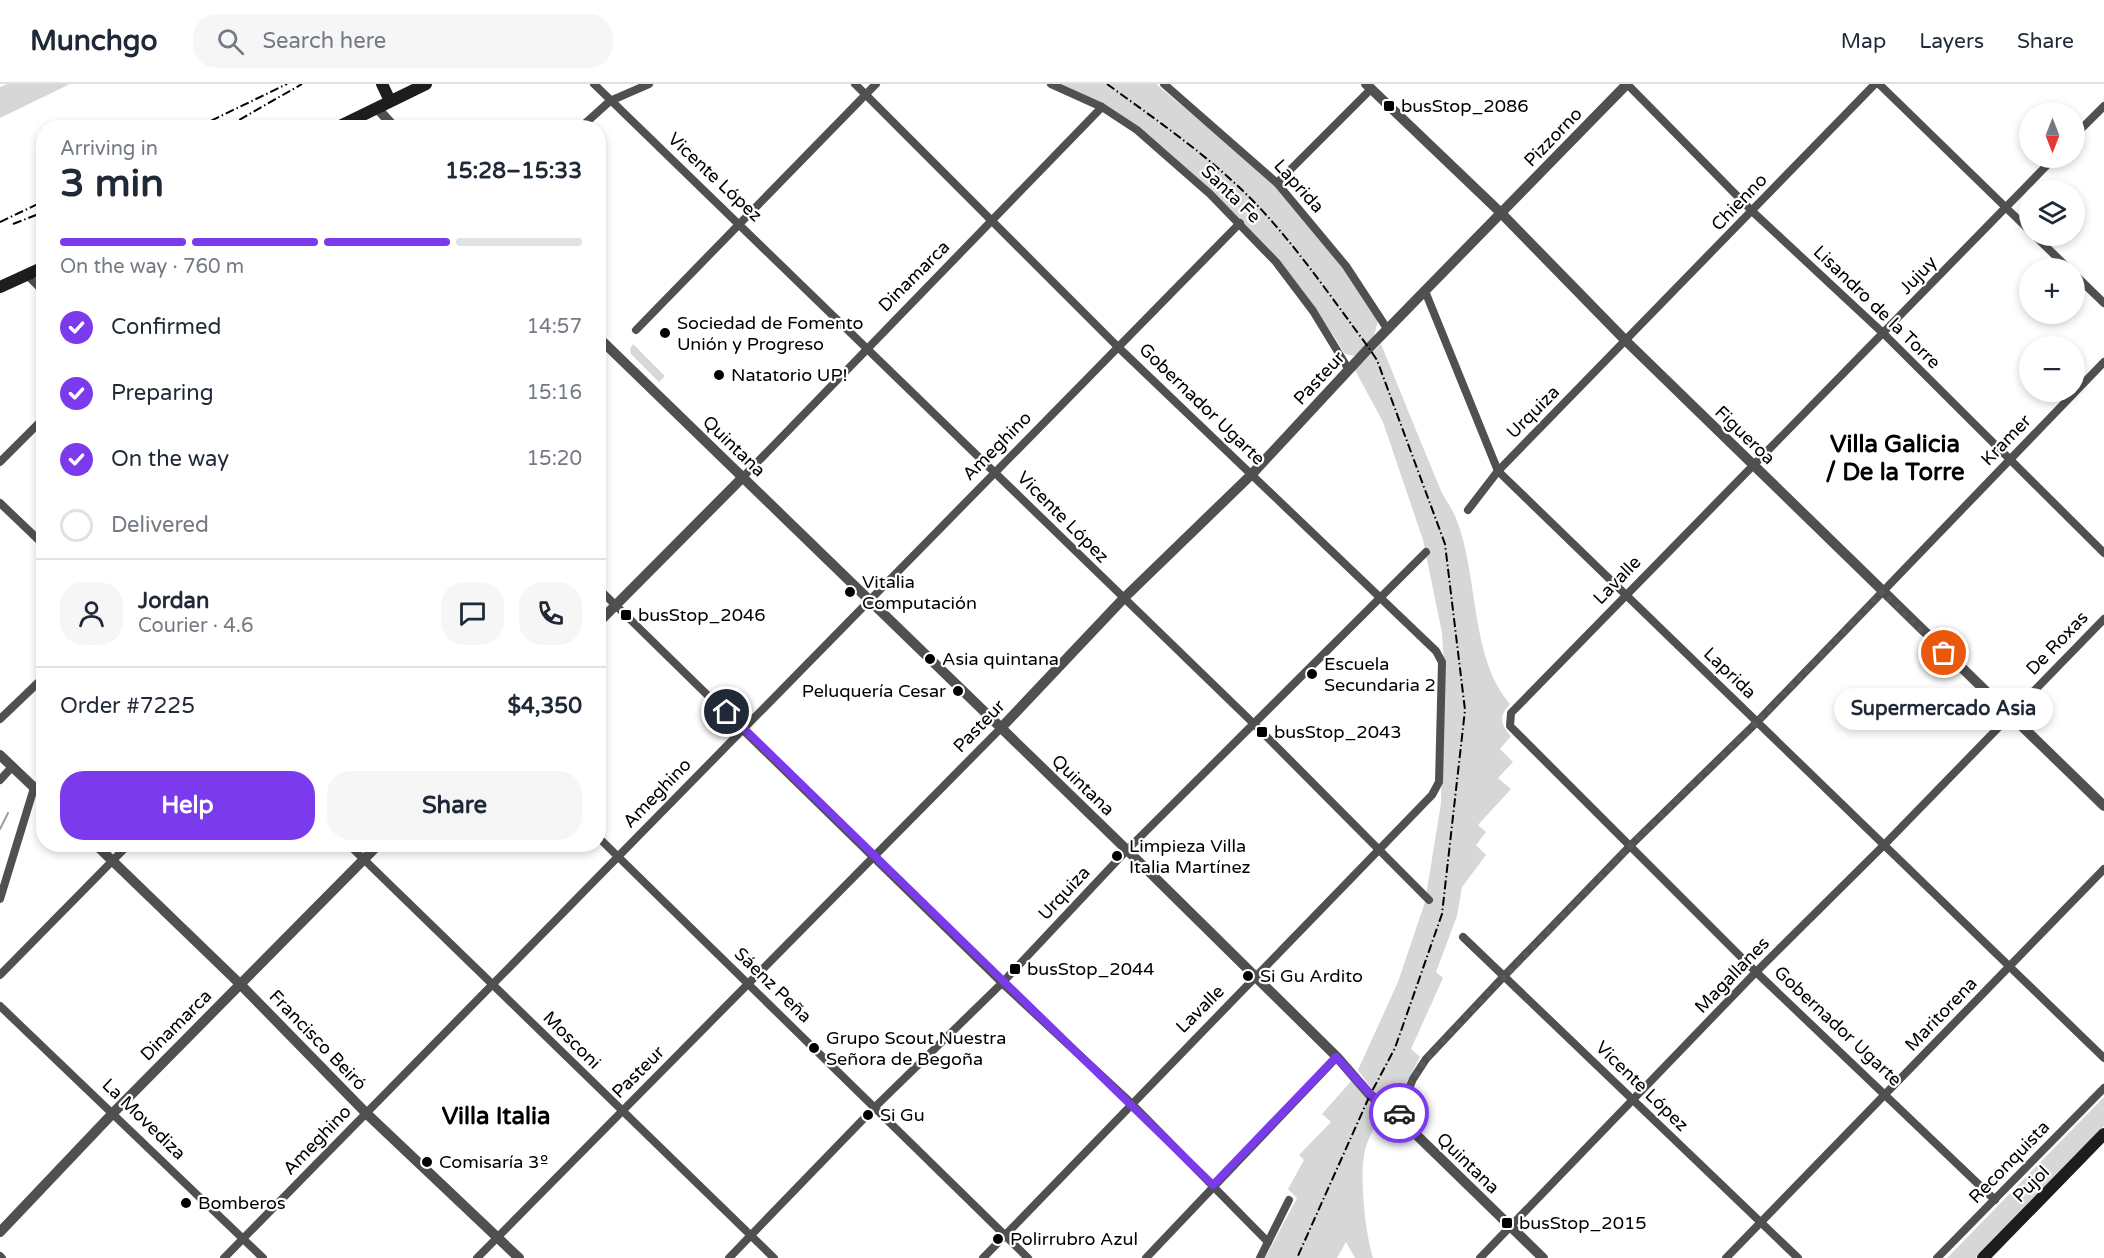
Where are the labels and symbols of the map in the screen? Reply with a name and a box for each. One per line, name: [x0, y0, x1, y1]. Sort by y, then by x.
place label: busStop_2086: [1401, 95, 1529, 117]
marker: busStop_2086: [1382, 99, 1396, 113]
north arrow: [2019, 102, 2085, 168]
street label: Pizzorno: [1519, 103, 1587, 171]
street label: Vicente López: [663, 128, 767, 226]
street label: Laprida: [1269, 155, 1329, 217]
street label: Santa Fe: [1197, 160, 1265, 228]
street label: Chienno: [1706, 169, 1772, 235]
street label: Dinamarca: [874, 236, 954, 316]
street label: Lisandro de la Torre: [1809, 241, 1945, 373]
street label: Jujuy: [1895, 251, 1942, 299]
place label: Sociedad de Fomento Unión y Progreso: [677, 312, 863, 355]
marker: Sociedad de Fomento Unión y Progreso: [658, 326, 672, 340]
street label: Gobernador Ugarte: [1134, 338, 1270, 470]
street label: Pasteur: [1289, 347, 1349, 409]
place label: Natatorio UP!: [731, 364, 848, 386]
marker: Natatorio UP!: [712, 368, 726, 382]
street label: Urquiza: [1502, 381, 1564, 443]
street label: Figueroa: [1710, 401, 1780, 469]
street label: Ameghino: [958, 407, 1036, 485]
street label: Kramer: [1976, 410, 2036, 470]
street label: Quintana: [698, 411, 770, 481]
district label: Villa Galicia / De la Torre: [1825, 430, 1965, 487]
street label: Vicente López: [1013, 467, 1113, 567]
street label: Lavalle: [1589, 551, 1645, 609]
place label: Vitalia Computación: [862, 571, 977, 614]
marker: Vitalia Computación: [843, 585, 857, 599]
place label: busStop_2046: [638, 604, 766, 626]
street label: De Roxas: [2021, 607, 2093, 679]
marker: busStop_2046: [619, 608, 633, 622]
pin: [1918, 627, 1969, 678]
street label: Laprida: [1699, 643, 1761, 703]
place label: Asia quintana: [942, 648, 1059, 670]
marker: Asia quintana: [923, 652, 937, 666]
place label: Escuela Secundaria 2: [1324, 653, 1436, 696]
marker: Escuela Secundaria 2: [1305, 667, 1319, 681]
place label: Peluquería Cesar: [802, 680, 946, 702]
marker: Peluquería Cesar: [951, 684, 965, 698]
pin: [701, 686, 752, 737]
callout: Supermercado Asia: [1834, 689, 2054, 731]
street label: Pasteur: [948, 695, 1010, 757]
place label: busStop_2043: [1274, 721, 1402, 743]
marker: busStop_2043: [1255, 725, 1269, 739]
street label: Quintana: [1047, 750, 1119, 820]
street label: Ameghino: [618, 753, 696, 833]
place label: Limpieza Villa Italia Martínez: [1129, 835, 1251, 878]
marker: Limpieza Villa Italia Martínez: [1110, 849, 1124, 863]
street label: Urquiza: [1034, 861, 1094, 925]
street label: Magallanes: [1690, 932, 1774, 1018]
street label: Sáenz Peña: [730, 943, 816, 1027]
place label: busStop_2044: [1027, 958, 1155, 980]
street label: Gobernador Ugarte: [1770, 961, 1906, 1091]
marker: busStop_2044: [1008, 962, 1022, 976]
place label: Si Gu Ardito: [1260, 965, 1363, 987]
marker: Si Gu Ardito: [1241, 969, 1255, 983]
street label: Maritorena: [1900, 972, 1982, 1056]
street label: Lavalle: [1171, 980, 1229, 1038]
street label: Dinamarca: [136, 985, 216, 1065]
street label: Francisco Beiró: [265, 985, 371, 1095]
street label: Mosconi: [539, 1007, 605, 1073]
place label: Grupo Scout Nuestra Señora de Begoña: [826, 1027, 1006, 1070]
street label: Vicente López: [1591, 1036, 1693, 1136]
street label: Pasteur: [607, 1041, 669, 1103]
marker: Grupo Scout Nuestra Señora de Begoña: [807, 1041, 821, 1055]
street label: La Movediza: [98, 1074, 190, 1164]
courier: [1369, 1083, 1429, 1143]
street label: Ameghino: [278, 1100, 356, 1180]
district label: Villa Italia: [442, 1102, 550, 1131]
place label: Si Gu: [880, 1104, 925, 1126]
marker: Si Gu: [861, 1108, 875, 1122]
street label: Reconquista: [1964, 1116, 2054, 1208]
street label: Quintana: [1432, 1128, 1504, 1198]
place label: Comisaría 3º: [439, 1151, 549, 1173]
marker: Comisaría 3º: [420, 1155, 434, 1169]
street label: Pujol: [2008, 1161, 2054, 1207]
place label: Bomberos: [198, 1192, 286, 1214]
marker: Bomberos: [179, 1196, 193, 1210]
place label: busStop_2015: [1519, 1212, 1647, 1234]
marker: busStop_2015: [1500, 1216, 1514, 1230]
place label: Polirrubro Azul: [1010, 1228, 1138, 1250]
marker: Polirrubro Azul: [991, 1232, 1005, 1246]

